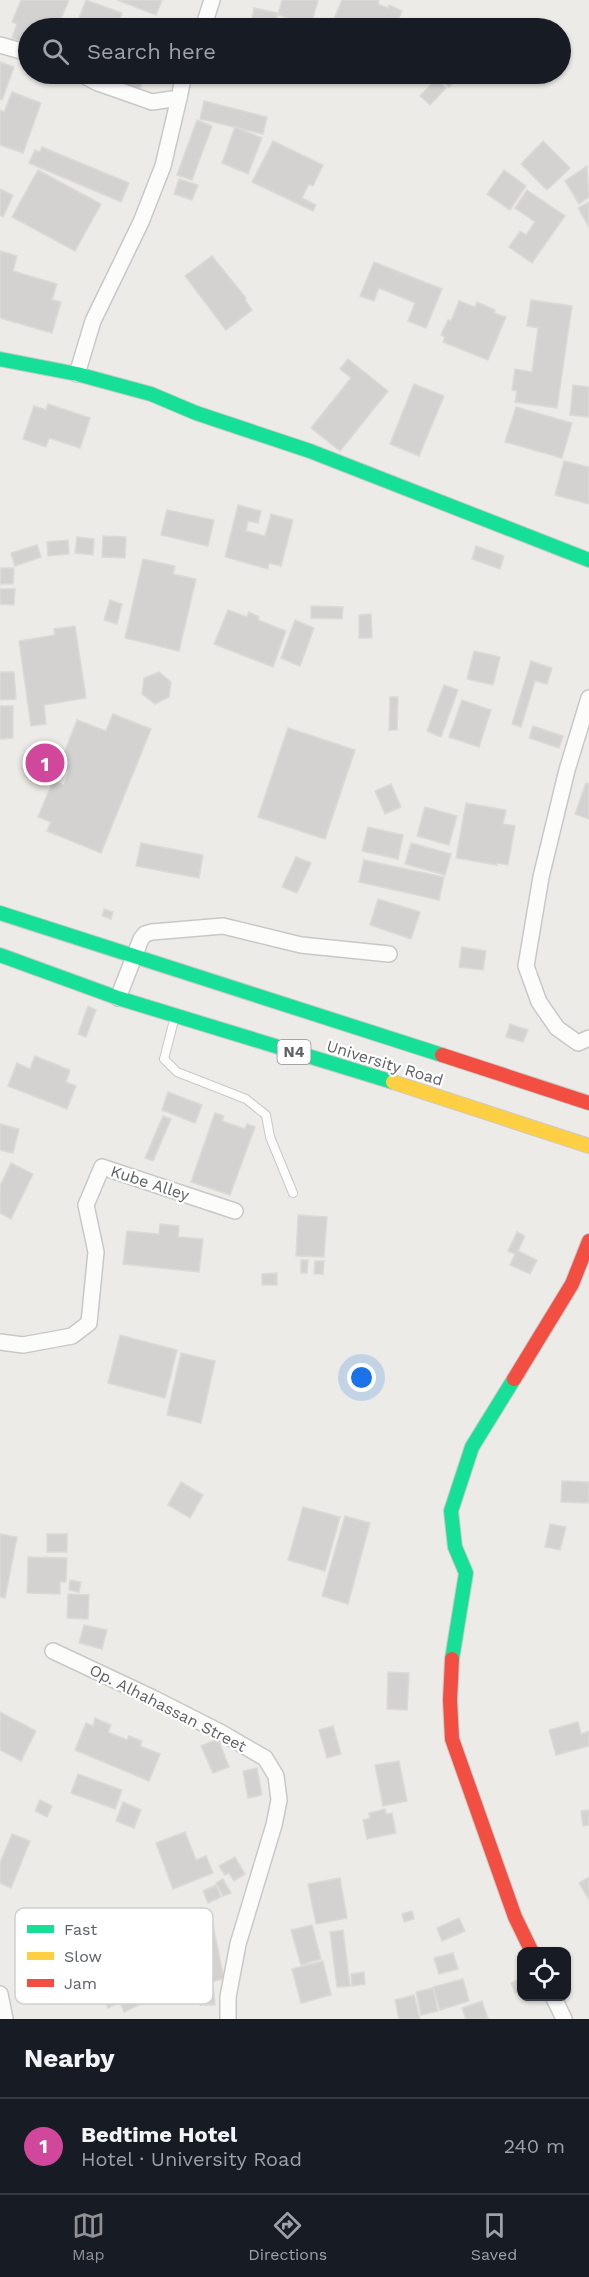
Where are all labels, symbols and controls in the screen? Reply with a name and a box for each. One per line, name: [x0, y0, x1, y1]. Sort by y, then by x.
search box: [18, 18, 571, 84]
icon: search: [39, 35, 72, 68]
text: Search here: [87, 39, 216, 64]
pin: 1: [26, 740, 64, 786]
street label: University Road: [324, 1036, 446, 1090]
road number: N4: [278, 1040, 310, 1064]
street label: Kube Alley: [108, 1161, 192, 1205]
your location: [347, 1363, 376, 1392]
street label: Op. Alhahassan Street: [86, 1660, 250, 1756]
legend: [15, 1908, 213, 2004]
text: Fast: [64, 1920, 97, 1939]
text: Slow: [64, 1947, 102, 1966]
map controls: [517, 1947, 571, 2001]
button: locate: [517, 1947, 571, 2001]
text: Jam: [64, 1974, 97, 1993]
text: Nearby: [24, 2043, 115, 2073]
text: Bedtime Hotel: [81, 2122, 237, 2147]
text: 1: [39, 2134, 48, 2158]
text: 240 m: [503, 2134, 565, 2158]
text: Hotel · University Road: [81, 2147, 302, 2171]
tab: Map: [72, 2209, 105, 2264]
tab: Directions: [248, 2209, 327, 2264]
tab: Saved: [471, 2209, 517, 2264]

